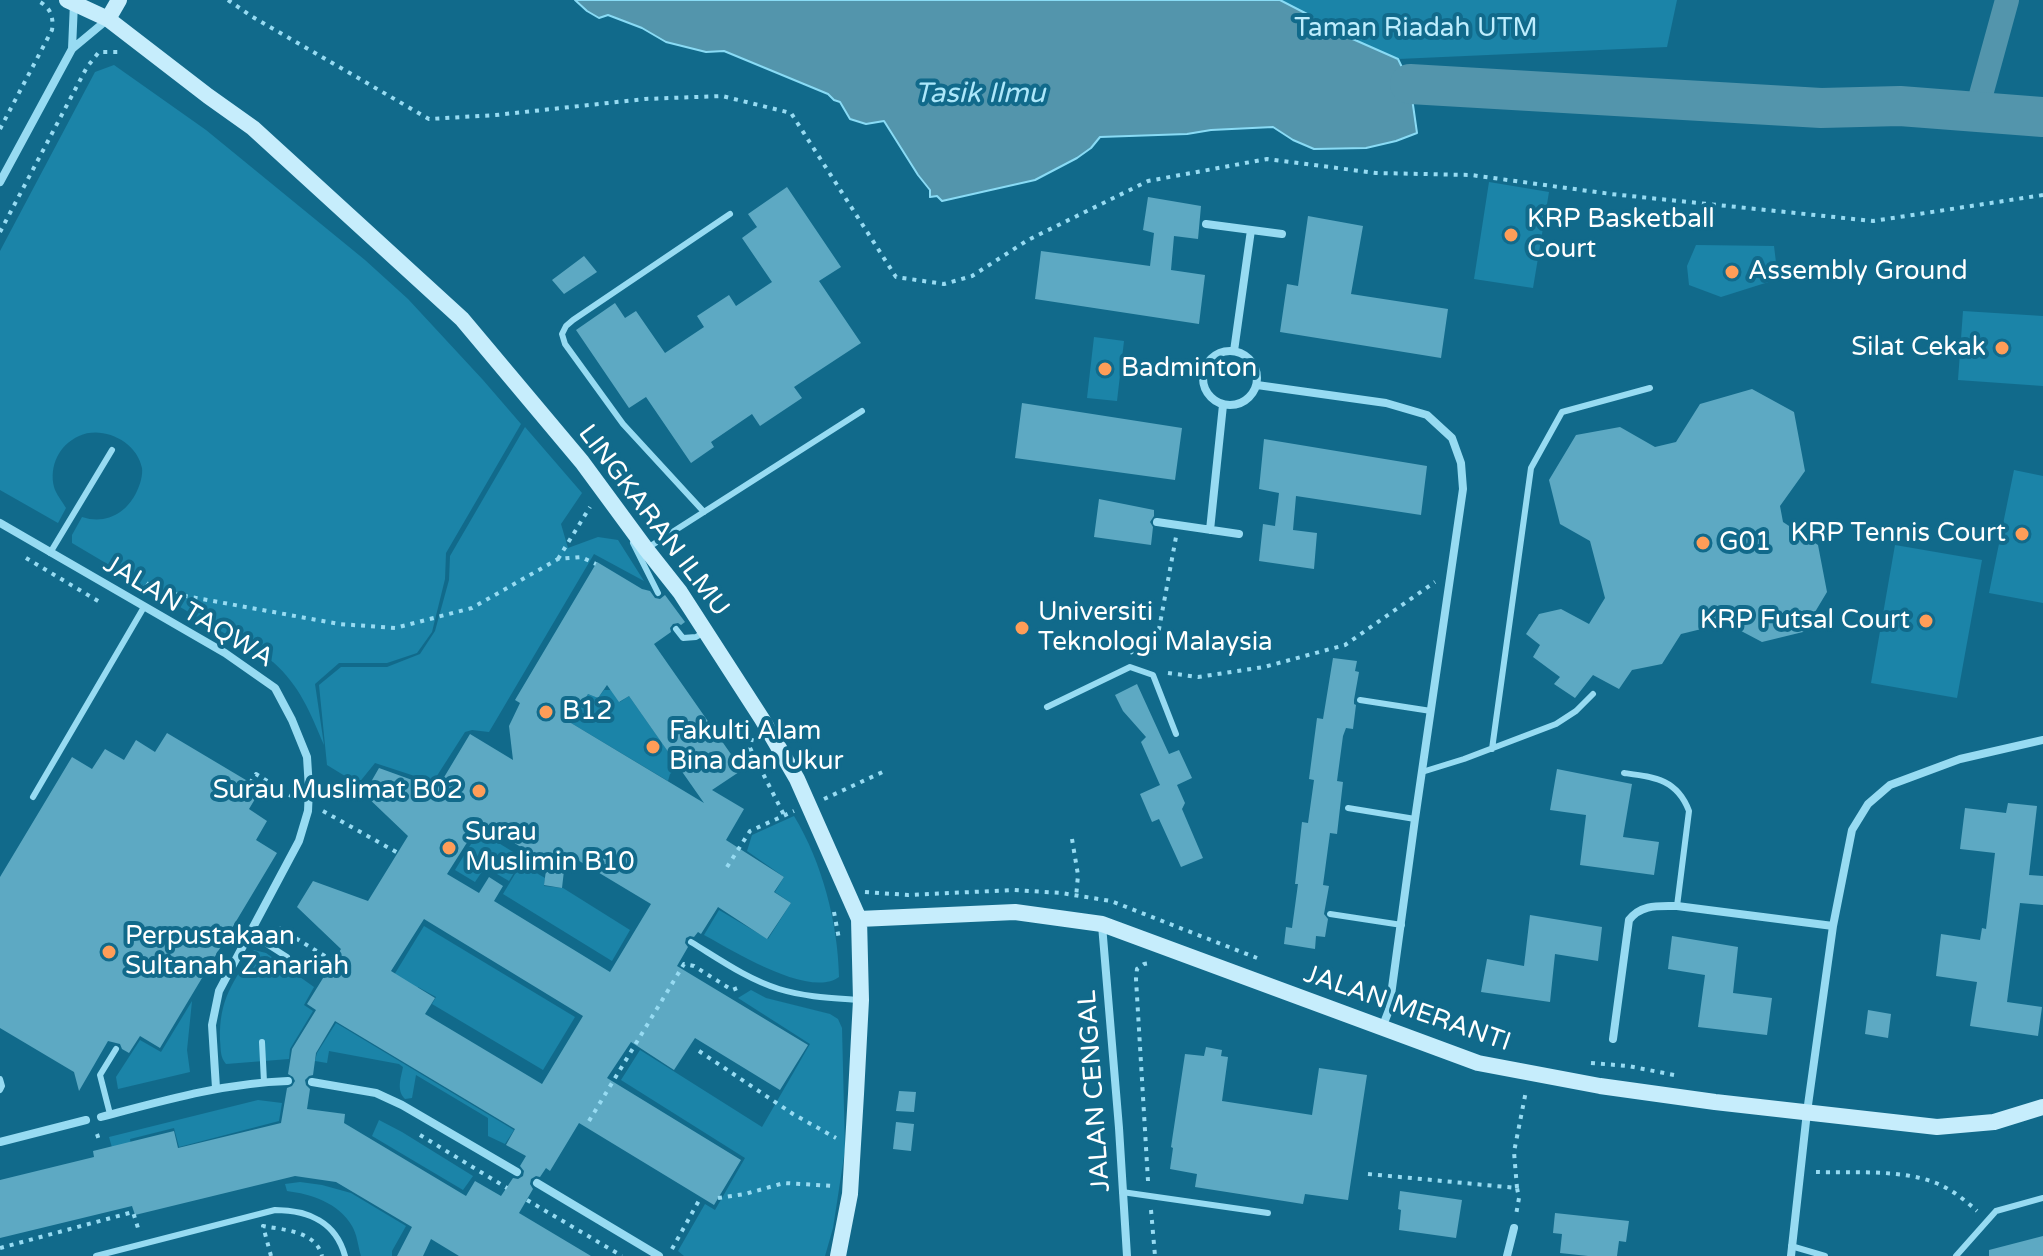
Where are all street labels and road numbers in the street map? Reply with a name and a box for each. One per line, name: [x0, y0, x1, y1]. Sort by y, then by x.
street label: LINGKARAN ILMU: [571, 419, 735, 623]
street label: JALAN TAQWA: [97, 549, 279, 675]
street label: JALAN MERANTI: [1299, 959, 1515, 1059]
street label: JALAN CENGAL: [1072, 989, 1118, 1193]

